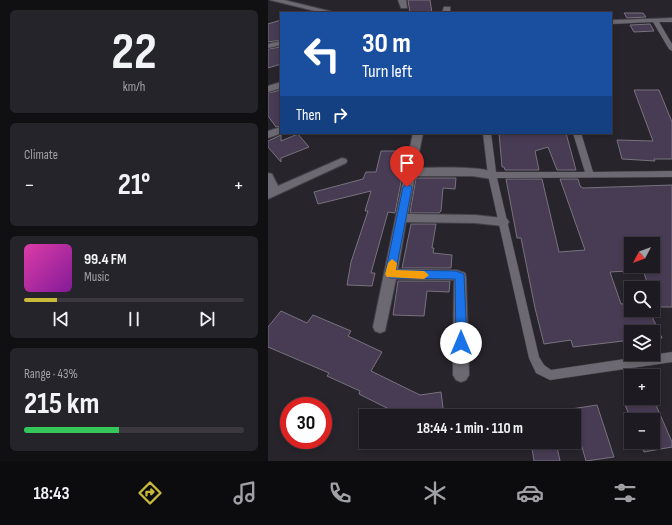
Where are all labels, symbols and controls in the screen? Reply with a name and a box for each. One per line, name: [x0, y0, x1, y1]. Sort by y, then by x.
text: 22: [111, 21, 157, 84]
text: 30 m: [362, 27, 411, 60]
icon: left: [296, 28, 348, 80]
text: Turn left: [362, 61, 413, 82]
text: km/h: [123, 79, 145, 95]
icon: right: [329, 104, 351, 126]
text: Then: [296, 106, 321, 125]
pin: [390, 146, 424, 187]
text: Climate: [24, 147, 58, 163]
icon: arrive: [396, 152, 418, 174]
text: 21°: [118, 167, 150, 203]
text: −: [24, 172, 35, 199]
text: +: [233, 172, 244, 199]
north arrow: [624, 237, 660, 273]
map controls: [624, 237, 660, 449]
text: 99.4 FM: [84, 250, 127, 269]
text: Music: [84, 269, 109, 285]
button: search: [624, 281, 660, 317]
icon: previous: [50, 308, 72, 330]
icon: pause: [123, 308, 145, 330]
icon: next: [196, 308, 218, 330]
position arrow: [440, 322, 482, 364]
button: layers: [624, 325, 660, 361]
text: Range · 43%: [24, 366, 78, 382]
button: +: [624, 369, 660, 405]
text: 215 km: [24, 386, 99, 422]
speed limit sign: 30: [280, 397, 332, 449]
button: −: [624, 413, 660, 449]
text: 18:44 · 1 min · 110 m: [417, 419, 523, 438]
icon: directions: [136, 479, 164, 507]
icon: music: [231, 479, 259, 507]
icon: phone: [326, 479, 354, 507]
icon: climate: [421, 479, 449, 507]
icon: car: [516, 479, 544, 507]
icon: filters: [611, 479, 639, 507]
text: 18:43: [33, 483, 69, 504]

